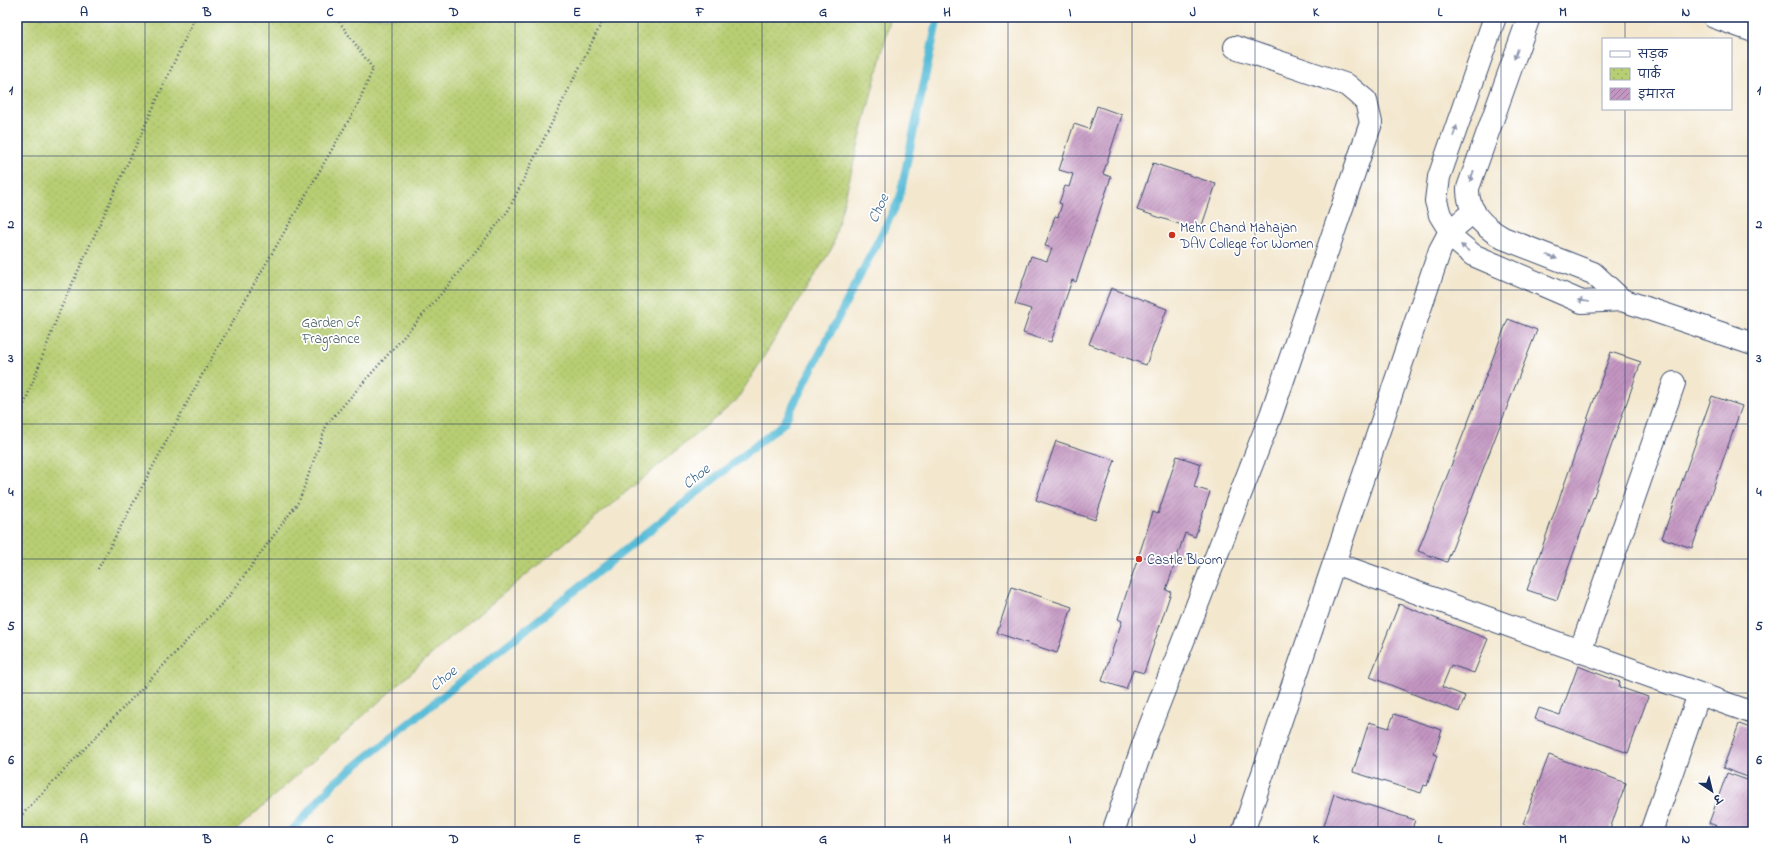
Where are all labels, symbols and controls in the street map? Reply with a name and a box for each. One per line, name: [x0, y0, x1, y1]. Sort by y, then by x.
text: A: [80, 3, 88, 22]
text: B: [202, 3, 212, 22]
text: C: [326, 3, 334, 22]
text: D: [448, 3, 459, 22]
text: E: [573, 3, 581, 22]
text: F: [695, 3, 705, 22]
text: G: [819, 3, 827, 22]
text: H: [943, 3, 951, 22]
text: I: [1068, 3, 1072, 22]
text: J: [1190, 3, 1196, 22]
text: K: [1313, 3, 1320, 22]
text: L: [1438, 3, 1444, 22]
text: M: [1559, 3, 1567, 22]
text: N: [1682, 3, 1691, 22]
legend: [1602, 38, 1732, 110]
text: सड़क: [1637, 46, 1669, 64]
one-way arrow: [1513, 48, 1519, 60]
text: पार्क: [1637, 64, 1662, 84]
text: 1: [9, 81, 14, 100]
text: 1: [1757, 81, 1762, 100]
text: इमारत: [1638, 86, 1676, 104]
one-way arrow: [1452, 124, 1458, 136]
one-way arrow: [1469, 171, 1475, 183]
water label: Choe: [863, 189, 896, 227]
text: 2: [7, 215, 15, 234]
text: 2: [1755, 215, 1763, 234]
place label: Mehr Chand Mahajan DAV College for Women: [1179, 218, 1314, 256]
marker: Mehr Chand Mahajan DAV College for Women: [1167, 230, 1177, 240]
one-way arrow: [1459, 244, 1470, 253]
one-way arrow: [1547, 254, 1559, 260]
one-way arrow: [1577, 298, 1589, 304]
park label: Garden of Fragrance: [301, 313, 361, 351]
text: 3: [7, 349, 14, 368]
text: 3: [1755, 349, 1762, 368]
water label: Choe: [678, 458, 716, 495]
text: 4: [7, 483, 14, 502]
text: 4: [1755, 483, 1762, 502]
place label: Castle Bloom: [1147, 550, 1223, 571]
marker: Castle Bloom: [1134, 554, 1144, 564]
text: 5: [7, 617, 15, 636]
text: 5: [1755, 617, 1763, 636]
water label: Choe: [425, 660, 463, 697]
text: 6: [7, 751, 14, 770]
text: 6: [1755, 751, 1762, 770]
north arrow: [1692, 771, 1732, 811]
text: उ: [1708, 789, 1726, 808]
text: A: [80, 830, 88, 849]
text: B: [202, 830, 212, 849]
text: C: [326, 830, 334, 849]
text: D: [448, 830, 459, 849]
text: E: [573, 830, 581, 849]
text: F: [695, 830, 705, 849]
text: G: [819, 830, 827, 849]
text: H: [943, 830, 951, 849]
text: I: [1068, 830, 1072, 849]
text: J: [1190, 830, 1196, 849]
text: K: [1313, 830, 1320, 849]
text: L: [1438, 830, 1444, 849]
text: M: [1559, 830, 1567, 849]
text: N: [1682, 830, 1691, 849]

